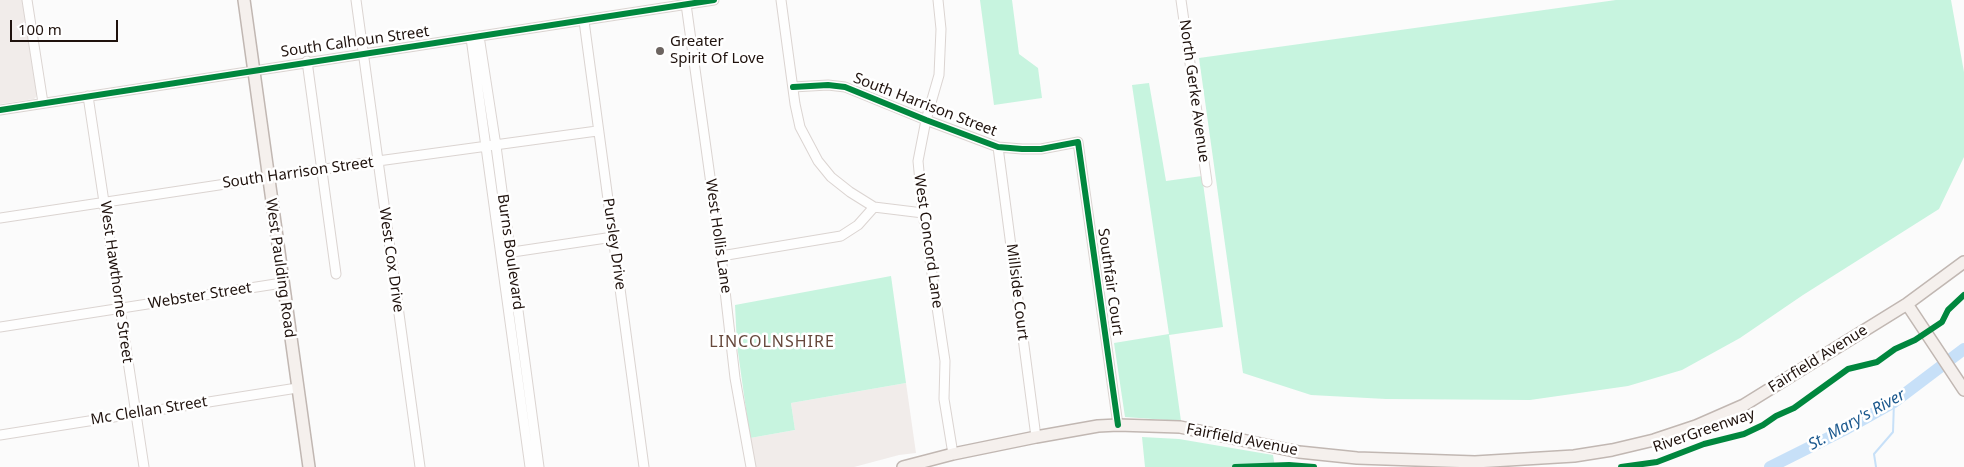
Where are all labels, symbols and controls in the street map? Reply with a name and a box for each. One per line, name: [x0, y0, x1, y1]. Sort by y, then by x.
scale bar: [12, 10, 120, 42]
text: 100 m: [18, 19, 62, 39]
street label: North Gerke Avenue: [1175, 19, 1213, 163]
street label: South Calhoun Street: [280, 23, 430, 61]
place label: Greater Spirit Of Love: [670, 33, 764, 68]
marker: Greater Spirit Of Love: [654, 45, 666, 57]
street label: South Harrison Street: [851, 69, 999, 141]
street label: South Harrison Street: [221, 153, 375, 193]
street label: West Concord Lane: [910, 173, 946, 309]
street label: West Hollis Lane: [701, 178, 735, 294]
street label: Burns Boulevard: [493, 193, 527, 311]
street label: West Paulding Road: [261, 197, 299, 339]
street label: Pursley Drive: [599, 197, 629, 291]
street label: West Hawthorne Street: [96, 200, 136, 364]
street label: West Cox Drive: [375, 206, 407, 314]
street label: Southfair Court: [1094, 227, 1126, 337]
street label: Millside Court: [1002, 243, 1032, 341]
street label: Webster Street: [147, 279, 253, 313]
street label: Fairfield Avenue: [1765, 321, 1871, 397]
district label: LINCOLNSHIRE: [708, 332, 836, 352]
water label: St. Mary's River: [1805, 385, 1909, 455]
street label: Mc Clellan Street: [89, 393, 209, 429]
street label: RiverGreenway: [1651, 405, 1757, 457]
street label: Fairfield Avenue: [1185, 420, 1299, 460]

